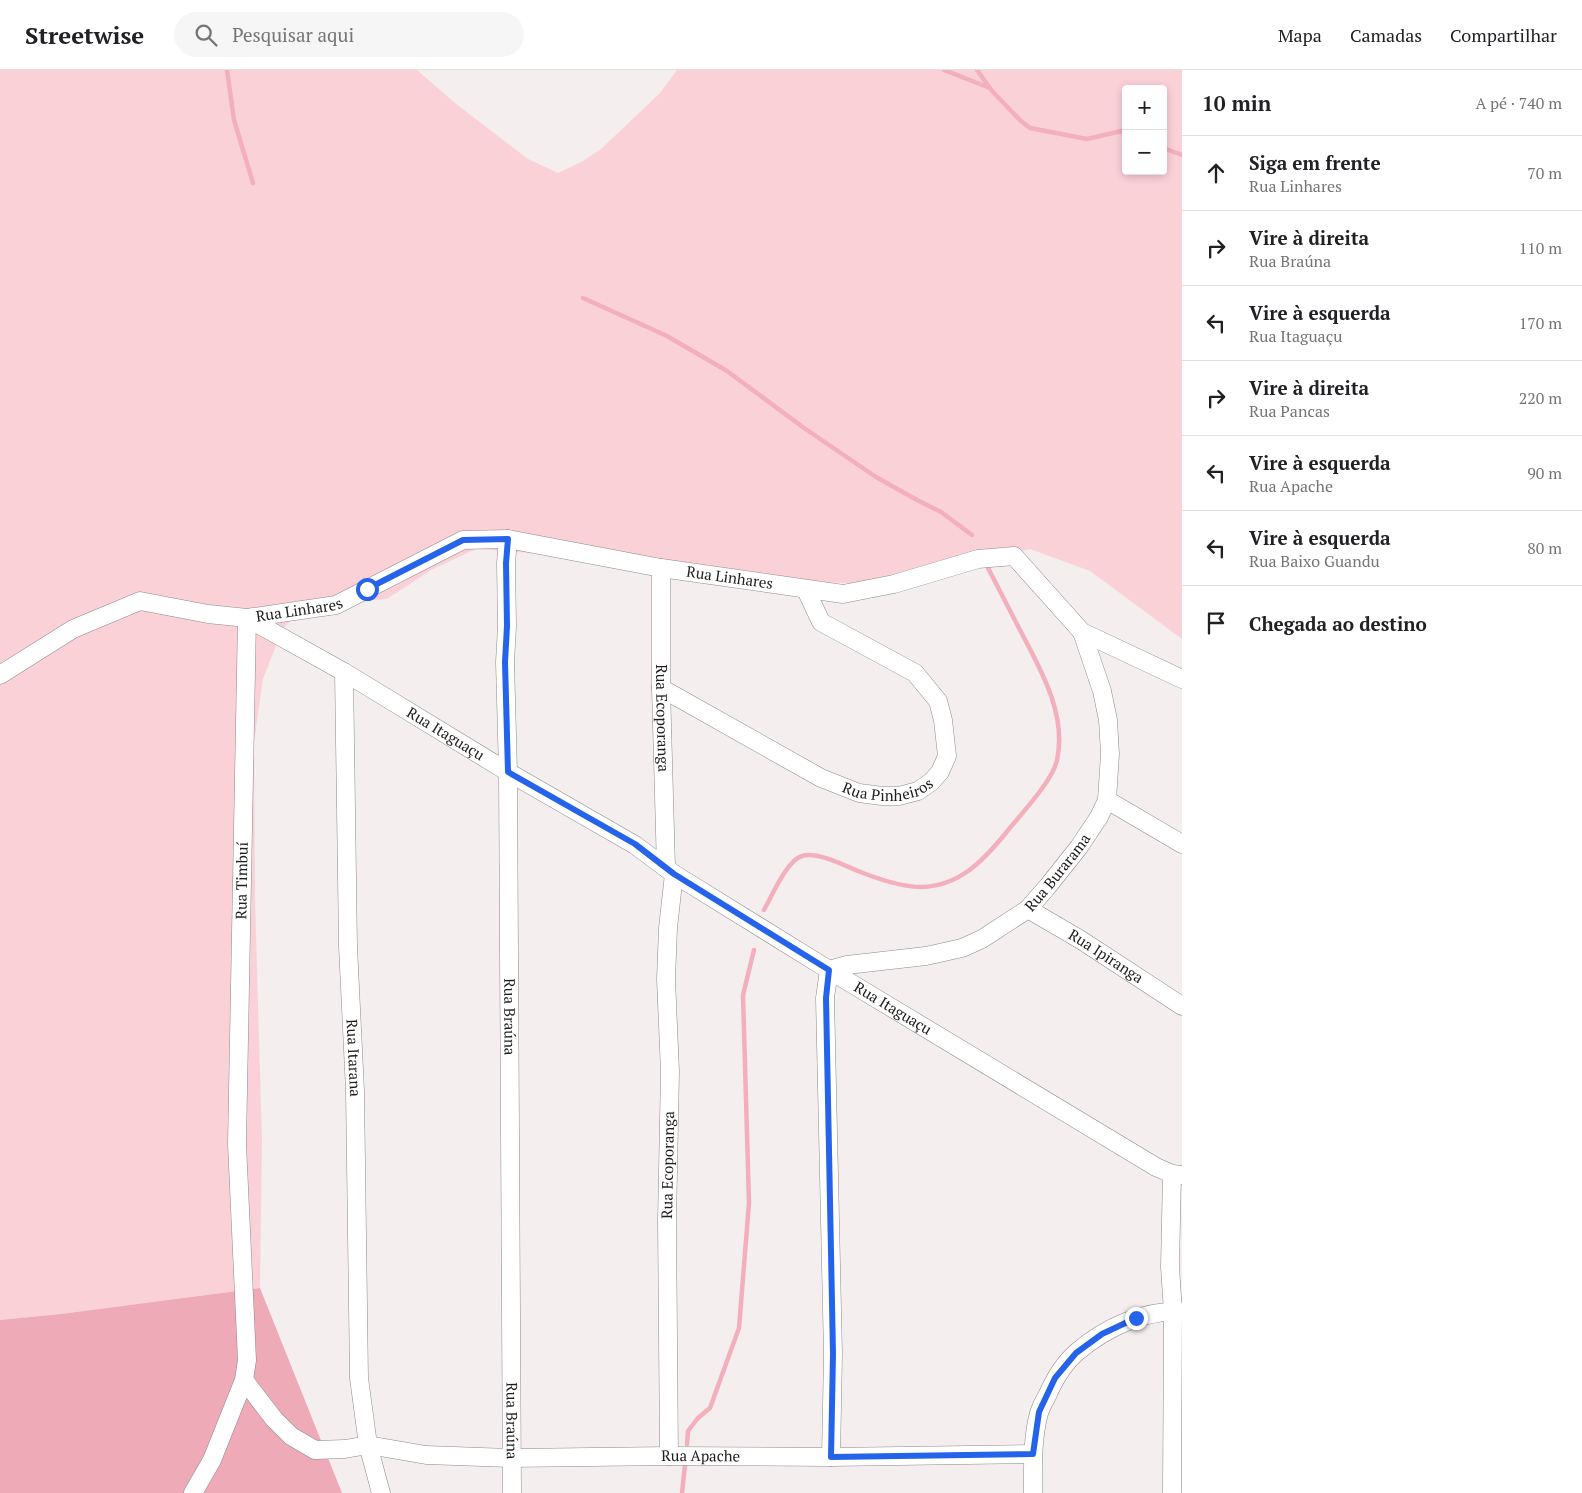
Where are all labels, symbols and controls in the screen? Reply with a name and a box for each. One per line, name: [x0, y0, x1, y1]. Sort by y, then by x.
search box: [174, 12, 524, 57]
text: Streetwise: [25, 19, 144, 51]
icon: search: [192, 21, 220, 49]
text: Pesquisar aqui: [232, 22, 354, 47]
text: Mapa: [1278, 23, 1322, 47]
text: Camadas: [1350, 23, 1422, 47]
text: Compartilhar: [1450, 23, 1557, 47]
map controls: [1122, 85, 1167, 175]
button: +: [1122, 85, 1167, 130]
text: 10 min: [1202, 89, 1271, 117]
text: A pé · 740 m: [1475, 92, 1562, 114]
button: −: [1122, 130, 1167, 175]
text: Siga em frente: [1249, 150, 1381, 175]
icon: ahead: [1202, 159, 1230, 187]
text: 70 m: [1527, 162, 1562, 184]
text: Rua Linhares: [1249, 175, 1342, 197]
text: Vire à direita: [1249, 225, 1369, 250]
icon: right: [1202, 234, 1230, 262]
text: 110 m: [1519, 237, 1562, 259]
text: Rua Braúna: [1249, 250, 1331, 272]
text: Vire à esquerda: [1249, 300, 1391, 325]
icon: left: [1202, 309, 1230, 337]
text: 170 m: [1519, 312, 1562, 334]
text: Rua Itaguaçu: [1249, 325, 1342, 347]
text: Vire à direita: [1249, 375, 1369, 400]
icon: right: [1202, 384, 1230, 412]
text: 220 m: [1519, 387, 1562, 409]
text: Rua Pancas: [1249, 400, 1330, 422]
text: Vire à esquerda: [1249, 450, 1391, 475]
icon: left: [1202, 459, 1230, 487]
text: 90 m: [1527, 462, 1562, 484]
text: Rua Apache: [1249, 475, 1333, 497]
text: Vire à esquerda: [1249, 525, 1391, 550]
icon: left: [1202, 534, 1230, 562]
text: 80 m: [1527, 537, 1562, 559]
text: Rua Baixo Guandu: [1249, 550, 1380, 572]
street label: Rua Linhares: [685, 561, 774, 593]
route start: [356, 578, 379, 601]
street label: Rua Linhares: [254, 592, 346, 626]
icon: arrive: [1202, 609, 1230, 637]
text: Chegada ao destino: [1249, 611, 1427, 636]
street label: Rua Ecoporanga: [652, 664, 674, 772]
street label: Rua Itaguaçu: [404, 702, 489, 765]
street label: Rua Pinheiros: [840, 773, 937, 805]
street label: Rua Burarama: [1020, 829, 1095, 915]
street label: Rua Timbuí: [230, 841, 252, 920]
street label: Rua Ipiranga: [1065, 924, 1148, 987]
street label: Rua Itaguaçu: [851, 976, 936, 1039]
street label: Rua Braúna: [500, 978, 521, 1056]
street label: Rua Itarana: [343, 1019, 366, 1097]
street label: Rua Ecoporanga: [656, 1111, 678, 1219]
route end: [1125, 1307, 1148, 1330]
street label: Rua Braúna: [502, 1382, 523, 1460]
street label: Rua Apache: [661, 1445, 740, 1465]

